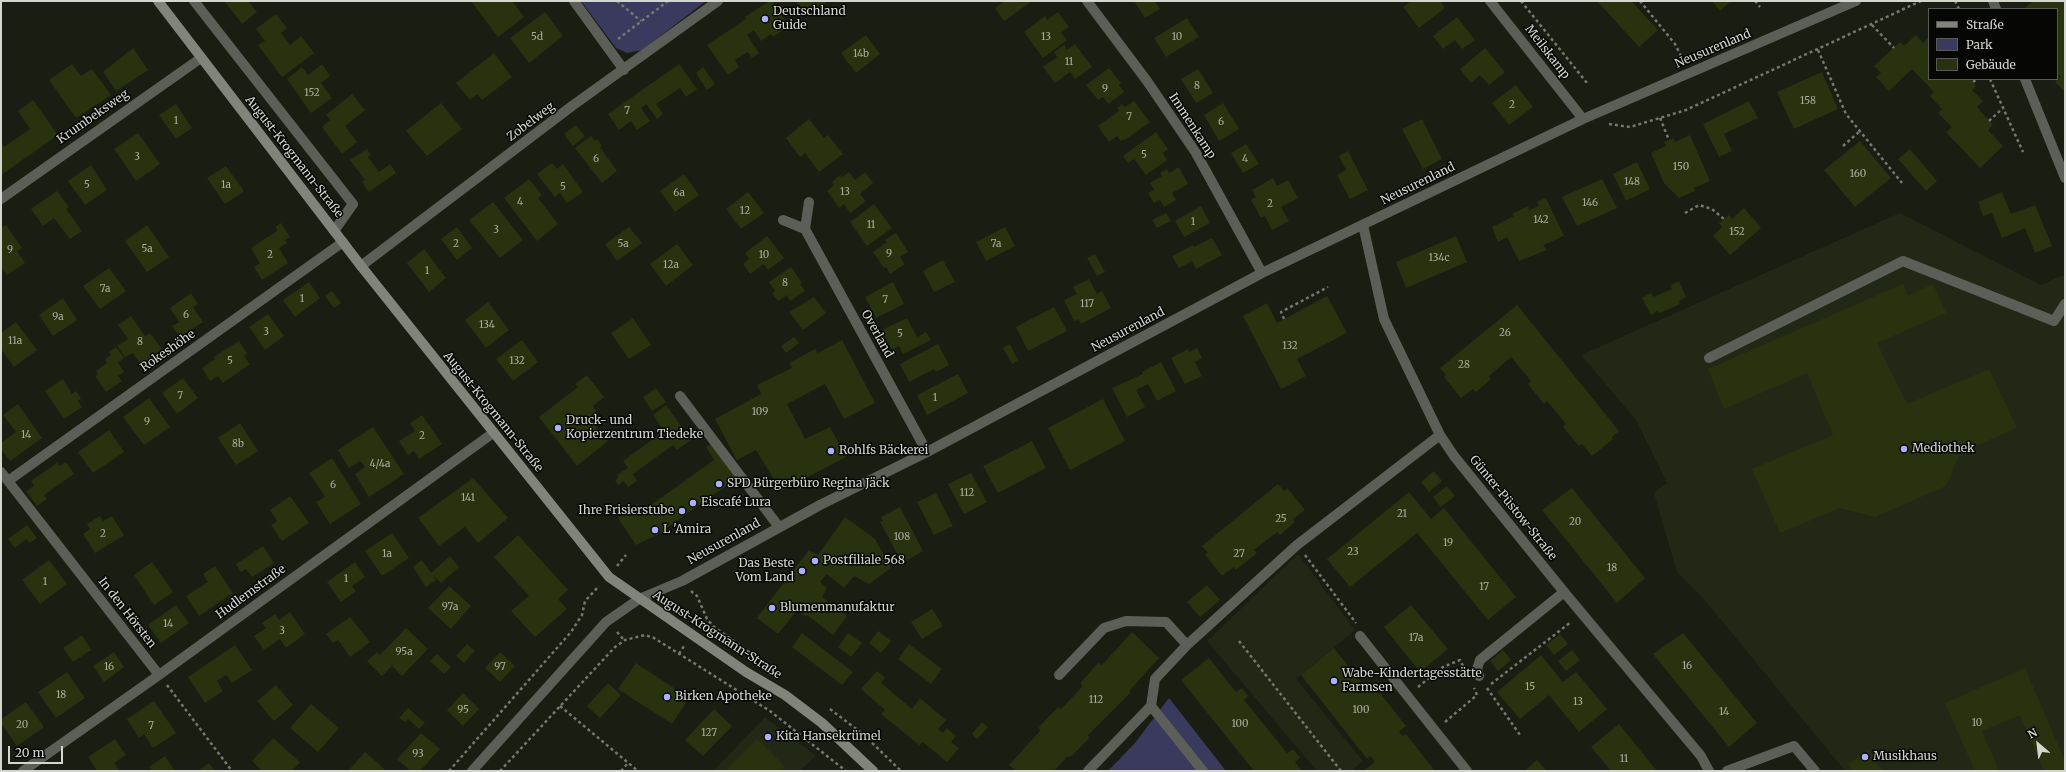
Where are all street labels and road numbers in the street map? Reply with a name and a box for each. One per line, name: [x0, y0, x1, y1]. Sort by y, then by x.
street label: Meilskamp: [1521, 22, 1573, 82]
street label: Neusurenland: [1673, 27, 1753, 71]
street label: Krumbeksweg: [54, 87, 132, 147]
street label: Immenkamp: [1165, 90, 1219, 162]
street label: August-Krogmann-Straße: [242, 93, 346, 221]
street label: Zobelweg: [504, 99, 558, 145]
street label: Neusurenland: [1378, 160, 1458, 208]
street label: Neusurenland: [1089, 305, 1167, 355]
street label: Overland: [858, 308, 896, 360]
street label: Rokeshöhe: [138, 327, 198, 375]
street label: August-Krogmann-Straße: [440, 349, 546, 475]
street label: Günter-Püstow-Straße: [1466, 453, 1560, 563]
street label: Neusurenland: [685, 516, 763, 568]
street label: Hudlemstraße: [213, 562, 289, 622]
street label: In den Hörsten: [95, 575, 159, 651]
street label: August-Krogmann-Straße: [650, 588, 784, 682]

